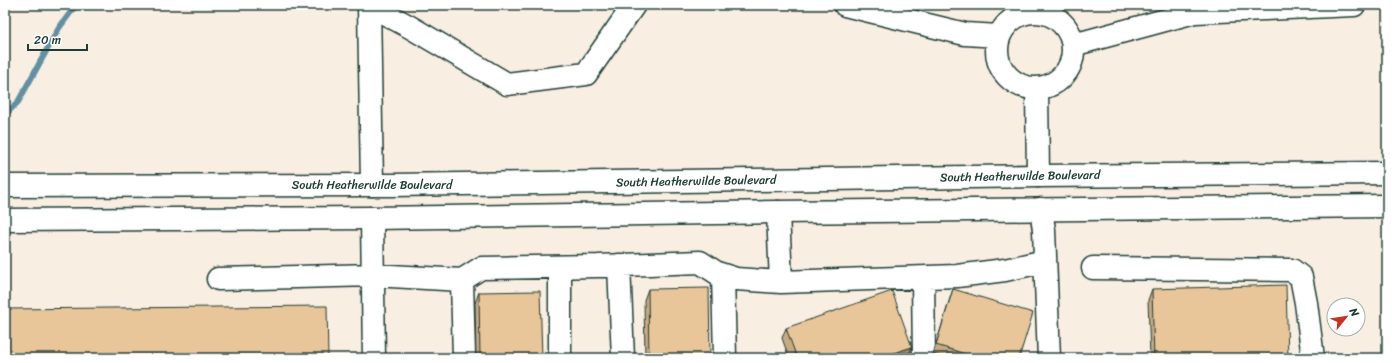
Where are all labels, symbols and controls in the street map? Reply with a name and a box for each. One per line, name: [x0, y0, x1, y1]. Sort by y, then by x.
scale bar: [28, 26, 87, 52]
text: 20 m: [34, 29, 61, 51]
street label: South Heatherwilde Boulevard: [940, 164, 1101, 188]
street label: South Heatherwilde Boulevard: [616, 169, 777, 193]
street label: South Heatherwilde Boulevard: [292, 174, 453, 196]
north arrow: [1326, 297, 1366, 337]
text: N: [1344, 303, 1365, 321]

